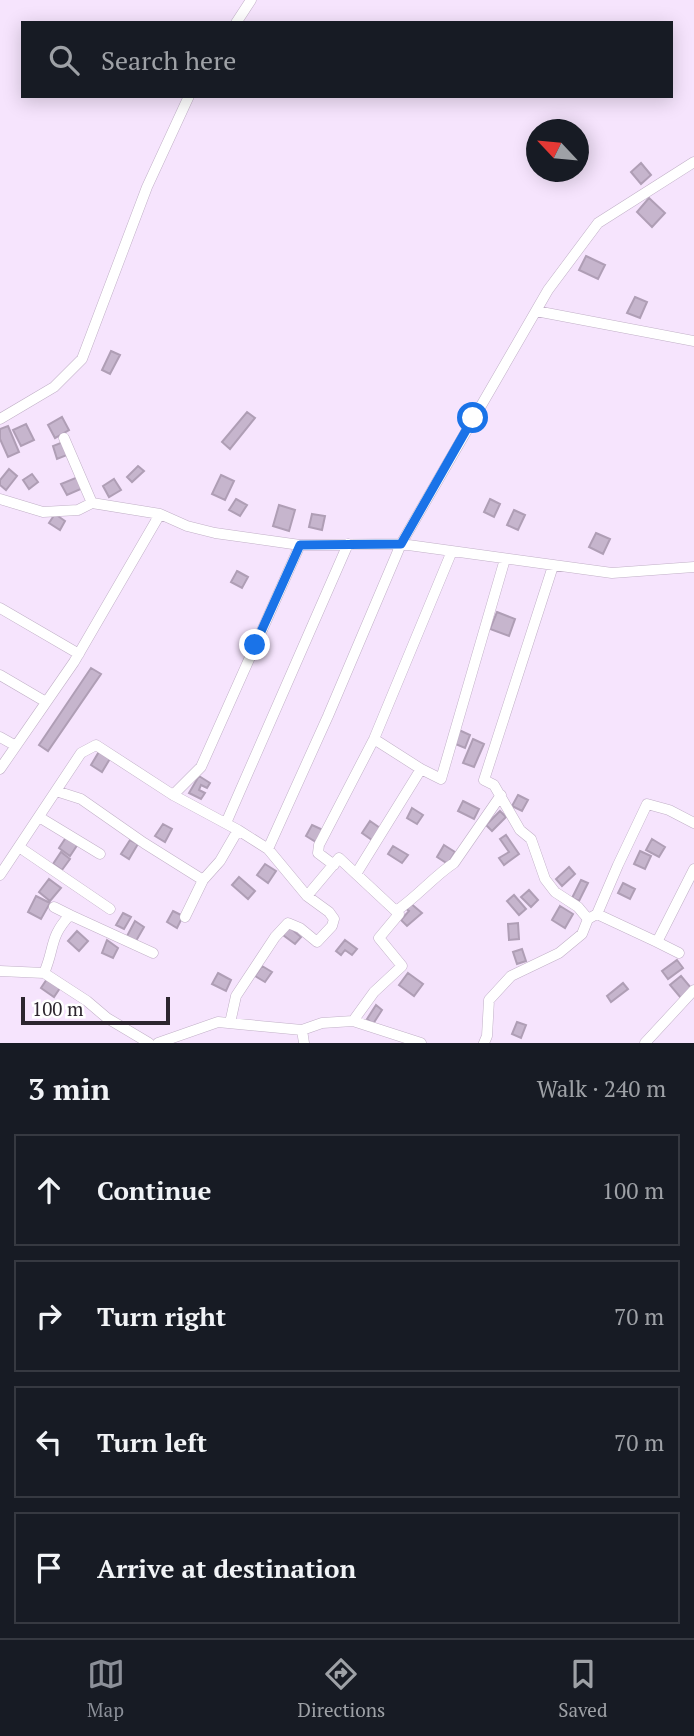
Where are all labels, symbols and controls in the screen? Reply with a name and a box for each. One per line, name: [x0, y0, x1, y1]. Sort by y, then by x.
search box: [21, 21, 673, 98]
icon: search: [45, 41, 83, 79]
text: Search here: [101, 43, 236, 77]
north arrow: [526, 119, 589, 182]
route start: [457, 402, 488, 433]
route end: [239, 629, 270, 660]
scale bar: [21, 994, 170, 1026]
text: 100 m: [32, 996, 83, 1021]
text: 3 min: [28, 1069, 110, 1109]
text: Walk · 240 m: [537, 1073, 666, 1104]
icon: ahead: [30, 1171, 68, 1209]
text: Continue: [97, 1173, 211, 1207]
text: 100 m: [602, 1175, 664, 1206]
icon: right: [30, 1297, 68, 1335]
text: Turn right: [97, 1299, 226, 1333]
text: 70 m: [614, 1301, 664, 1332]
icon: left: [30, 1423, 68, 1461]
text: Turn left: [97, 1425, 207, 1459]
text: 70 m: [614, 1427, 664, 1458]
icon: arrive: [30, 1549, 68, 1587]
text: Arrive at destination: [97, 1551, 356, 1585]
tab: Map: [87, 1655, 125, 1722]
tab: Directions: [298, 1655, 385, 1722]
tab: Saved: [558, 1655, 607, 1722]

